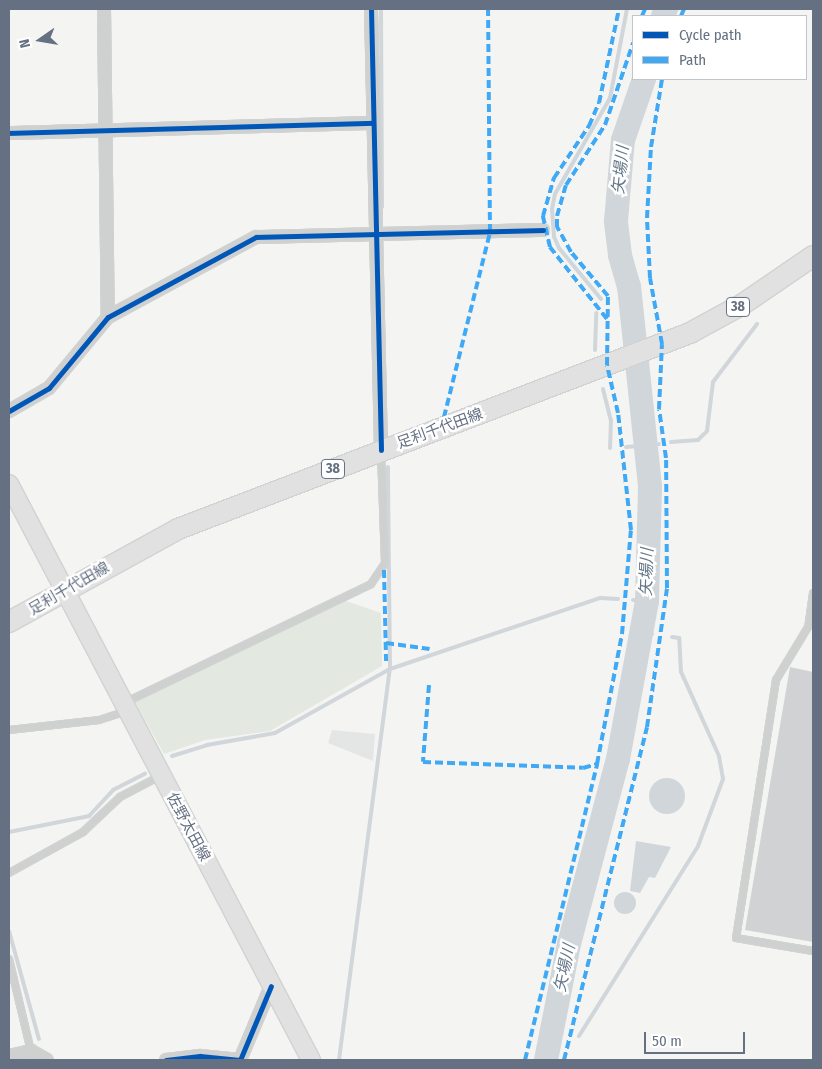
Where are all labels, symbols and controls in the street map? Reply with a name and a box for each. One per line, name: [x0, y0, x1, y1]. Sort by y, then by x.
north arrow: [15, 15, 65, 65]
legend: [632, 15, 807, 80]
text: Cycle path: [679, 26, 742, 44]
text: N: [16, 37, 34, 49]
text: Path: [679, 51, 706, 69]
water label: 矢場川: [609, 145, 633, 195]
road number: 38: [726, 296, 750, 318]
street label: 足利千代田線: [395, 405, 485, 453]
road number: 38: [320, 458, 346, 480]
water label: 矢場川: [637, 548, 657, 596]
street label: 足利千代田線: [26, 559, 112, 619]
street label: 佐野太田線: [162, 790, 214, 864]
water label: 矢場川: [551, 943, 579, 993]
scale bar: [647, 1022, 748, 1054]
text: 50 m: [652, 1032, 682, 1050]

